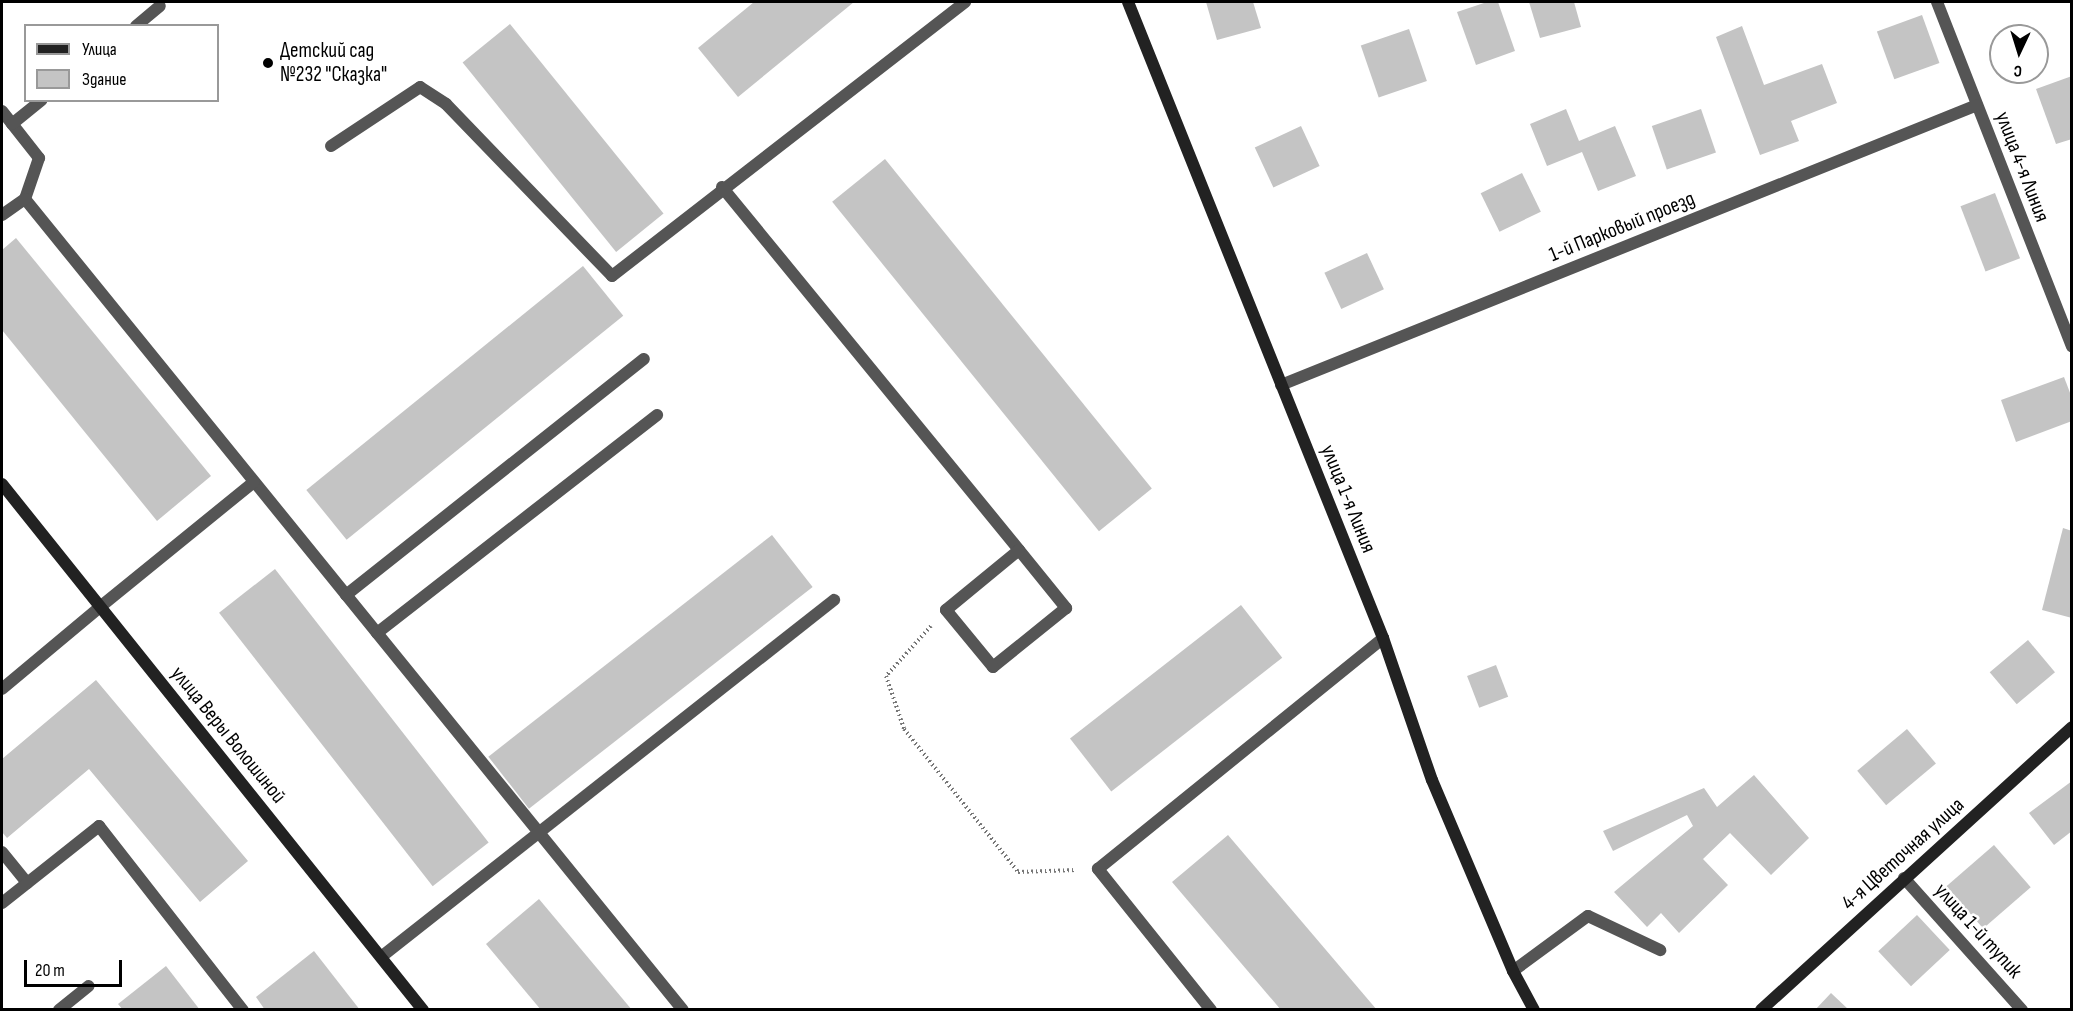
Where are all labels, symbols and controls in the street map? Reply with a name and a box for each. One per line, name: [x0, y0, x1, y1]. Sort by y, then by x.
legend: [24, 24, 219, 102]
north arrow: [1989, 24, 2049, 84]
place label: Детский сад №232 "Сказка": [280, 38, 387, 88]
text: Улица: [82, 39, 117, 60]
marker: Детский сад №232 "Сказка": [261, 56, 275, 70]
text: С: [2013, 61, 2023, 80]
text: Здание: [82, 69, 127, 90]
street label: улица 4-я Линия: [1989, 108, 2055, 226]
street label: 1-й Парковый проезд: [1545, 186, 1699, 268]
street label: улица 1-я Линия: [1315, 441, 1381, 557]
street label: улица Веры Волошиной: [165, 662, 291, 808]
street label: 4-я Цветочная улица: [1837, 792, 1969, 916]
street label: улица 1-й тупик: [1929, 878, 2027, 984]
scale bar: [27, 948, 124, 986]
text: 20 m: [35, 960, 65, 981]

